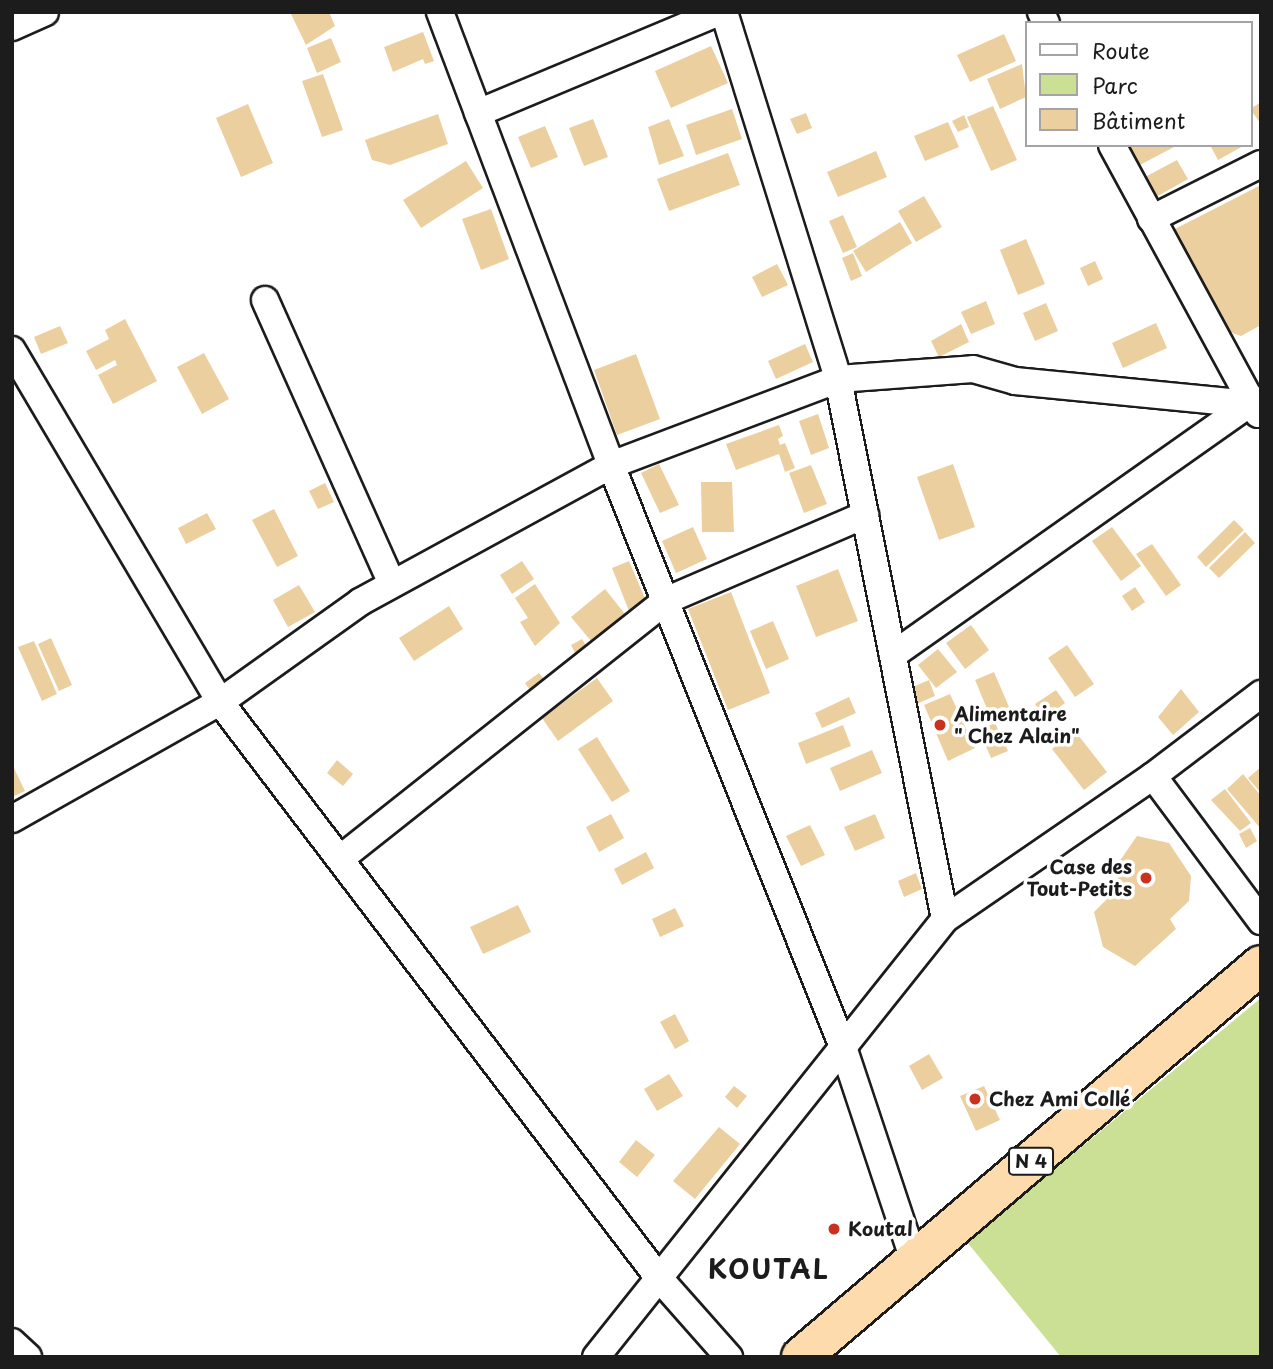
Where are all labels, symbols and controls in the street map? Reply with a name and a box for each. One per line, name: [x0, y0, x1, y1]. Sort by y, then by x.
legend: [1024, 21, 1252, 147]
text: Route: [1092, 34, 1150, 66]
text: Parc: [1092, 69, 1138, 101]
text: Bâtiment: [1092, 104, 1185, 136]
place label: Alimentaire " Chez Alain": [954, 703, 1080, 747]
marker: Alimentaire " Chez Alain": [932, 717, 948, 733]
place label: Case des Tout-Petits: [1026, 856, 1132, 900]
marker: Case des Tout-Petits: [1138, 870, 1154, 886]
place label: Chez Ami Collé: [989, 1088, 1132, 1110]
marker: Chez Ami Collé: [967, 1091, 983, 1107]
road number: N 4: [1006, 1146, 1056, 1176]
place label: Koutal: [848, 1218, 913, 1240]
marker: Koutal: [826, 1221, 842, 1237]
district label: KOUTAL: [710, 1253, 828, 1285]

